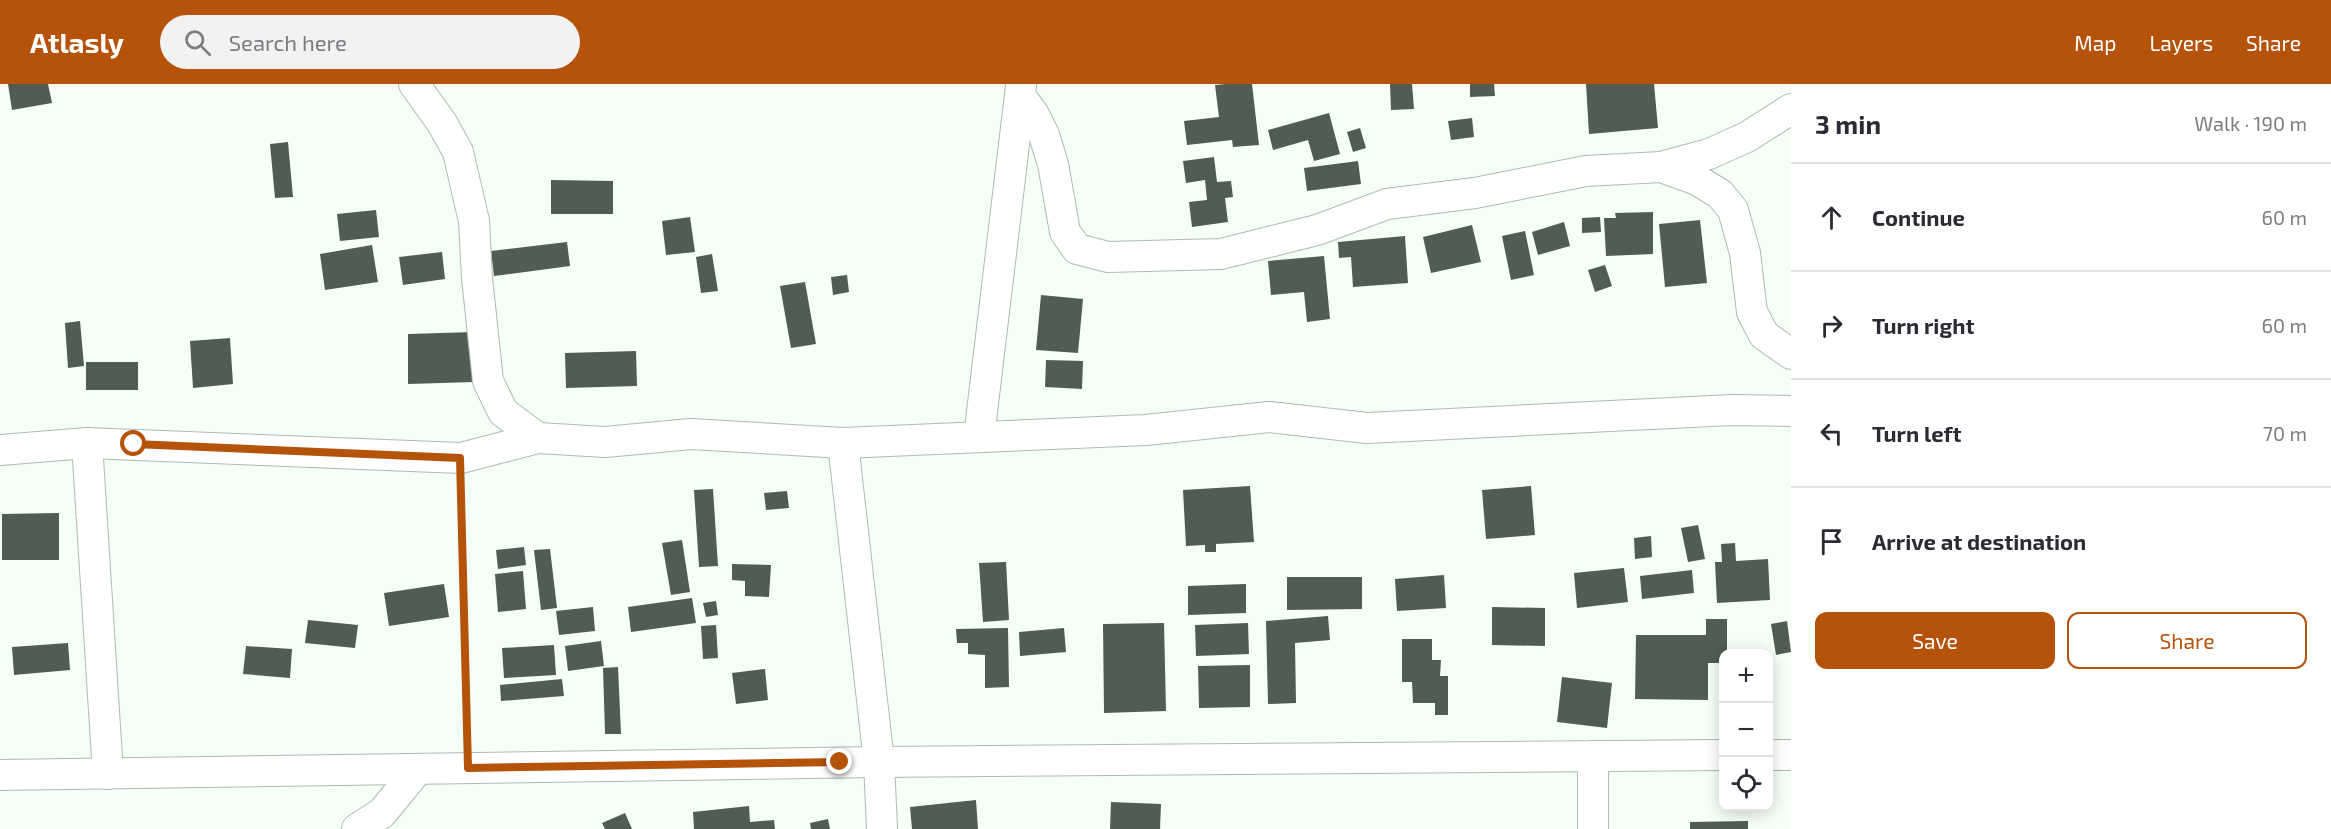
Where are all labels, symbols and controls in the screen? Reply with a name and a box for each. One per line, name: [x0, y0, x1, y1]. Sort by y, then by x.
search box: [160, 15, 580, 69]
text: Atlasly: [30, 25, 124, 59]
icon: search: [181, 26, 214, 59]
text: Search here: [229, 29, 347, 55]
text: Map: [2074, 30, 2116, 55]
text: Layers: [2149, 30, 2213, 55]
text: Share: [2246, 30, 2301, 55]
text: 3 min: [1815, 108, 1881, 139]
text: Walk · 190 m: [2194, 111, 2307, 135]
icon: ahead: [1815, 201, 1848, 234]
text: Continue: [1872, 204, 1965, 230]
text: 60 m: [2262, 205, 2307, 229]
icon: right: [1815, 309, 1848, 342]
text: Turn right: [1872, 312, 1974, 338]
text: 60 m: [2262, 313, 2307, 337]
icon: left: [1815, 417, 1848, 450]
text: Turn left: [1872, 420, 1961, 446]
text: 70 m: [2263, 421, 2307, 445]
route start: [120, 430, 146, 456]
icon: arrive: [1815, 525, 1848, 558]
text: Arrive at destination: [1872, 528, 2086, 554]
button: Save: [1815, 612, 2055, 669]
button: Share: [2067, 612, 2307, 669]
map controls: [1719, 649, 1773, 811]
button: +: [1719, 649, 1773, 703]
button: −: [1719, 703, 1773, 757]
route end: [826, 748, 852, 774]
button: locate: [1719, 757, 1773, 811]

